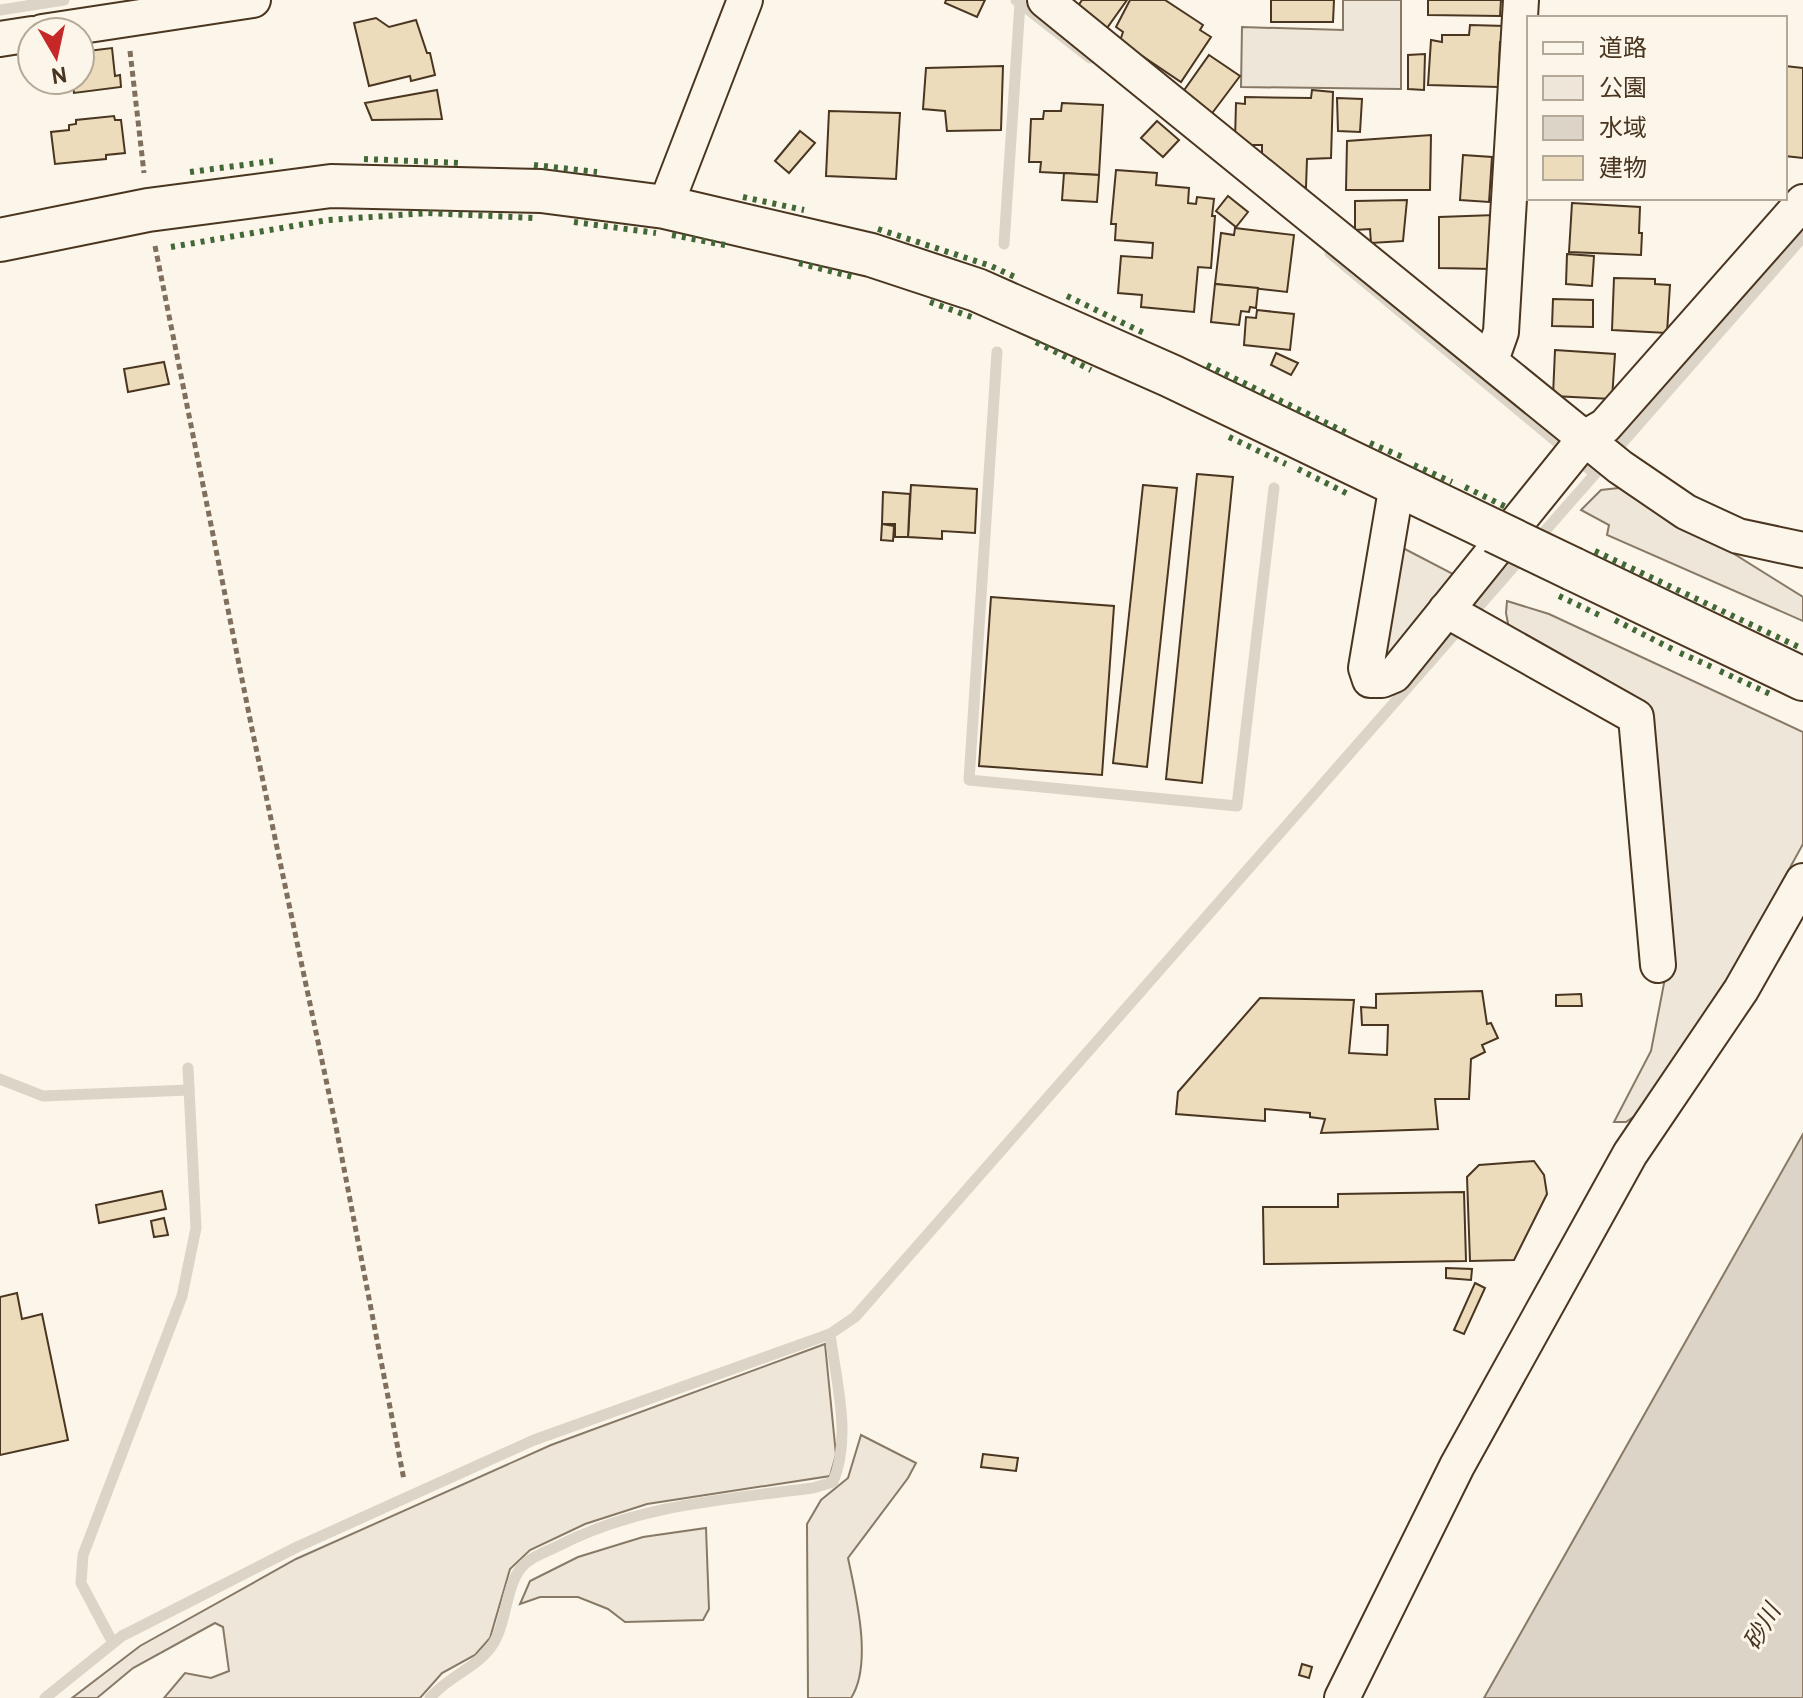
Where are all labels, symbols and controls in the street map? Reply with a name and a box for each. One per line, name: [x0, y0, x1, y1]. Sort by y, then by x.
north arrow: [16, 16, 96, 96]
legend: [1527, 16, 1787, 200]
text: 道路: [1599, 35, 1647, 65]
text: N: [49, 59, 69, 88]
text: 公園: [1599, 75, 1647, 105]
text: 水域: [1599, 115, 1647, 145]
text: 建物: [1599, 155, 1647, 185]
water label: 砂川: [1739, 1597, 1790, 1656]

